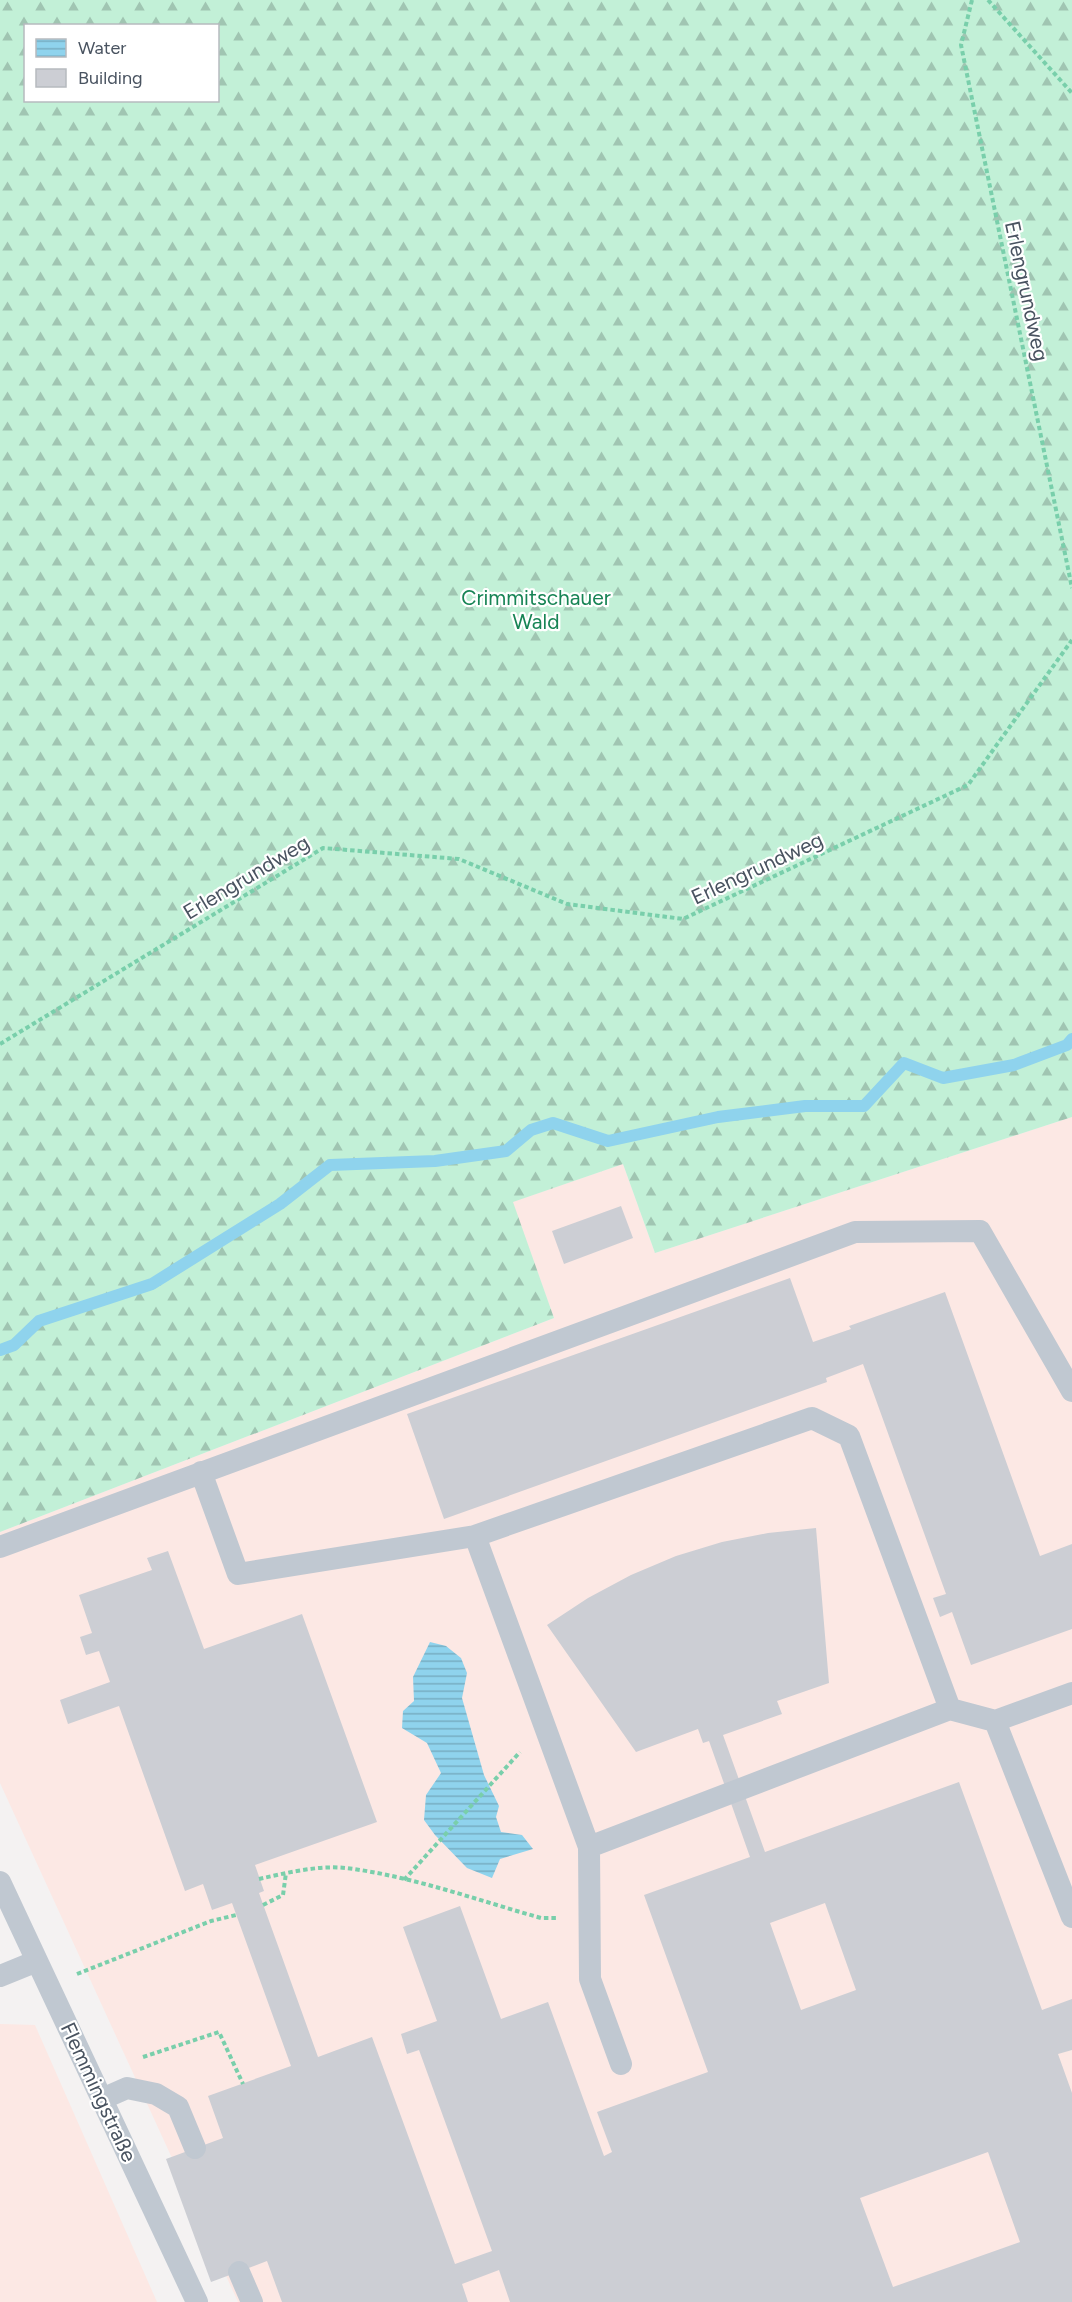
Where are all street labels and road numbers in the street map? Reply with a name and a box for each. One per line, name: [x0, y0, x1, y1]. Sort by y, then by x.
street label: Erlengrundweg: [1000, 219, 1054, 363]
street label: Erlengrundweg: [687, 827, 827, 909]
street label: Erlengrundweg: [178, 830, 314, 924]
street label: Flemmingstraße: [56, 2018, 142, 2166]

